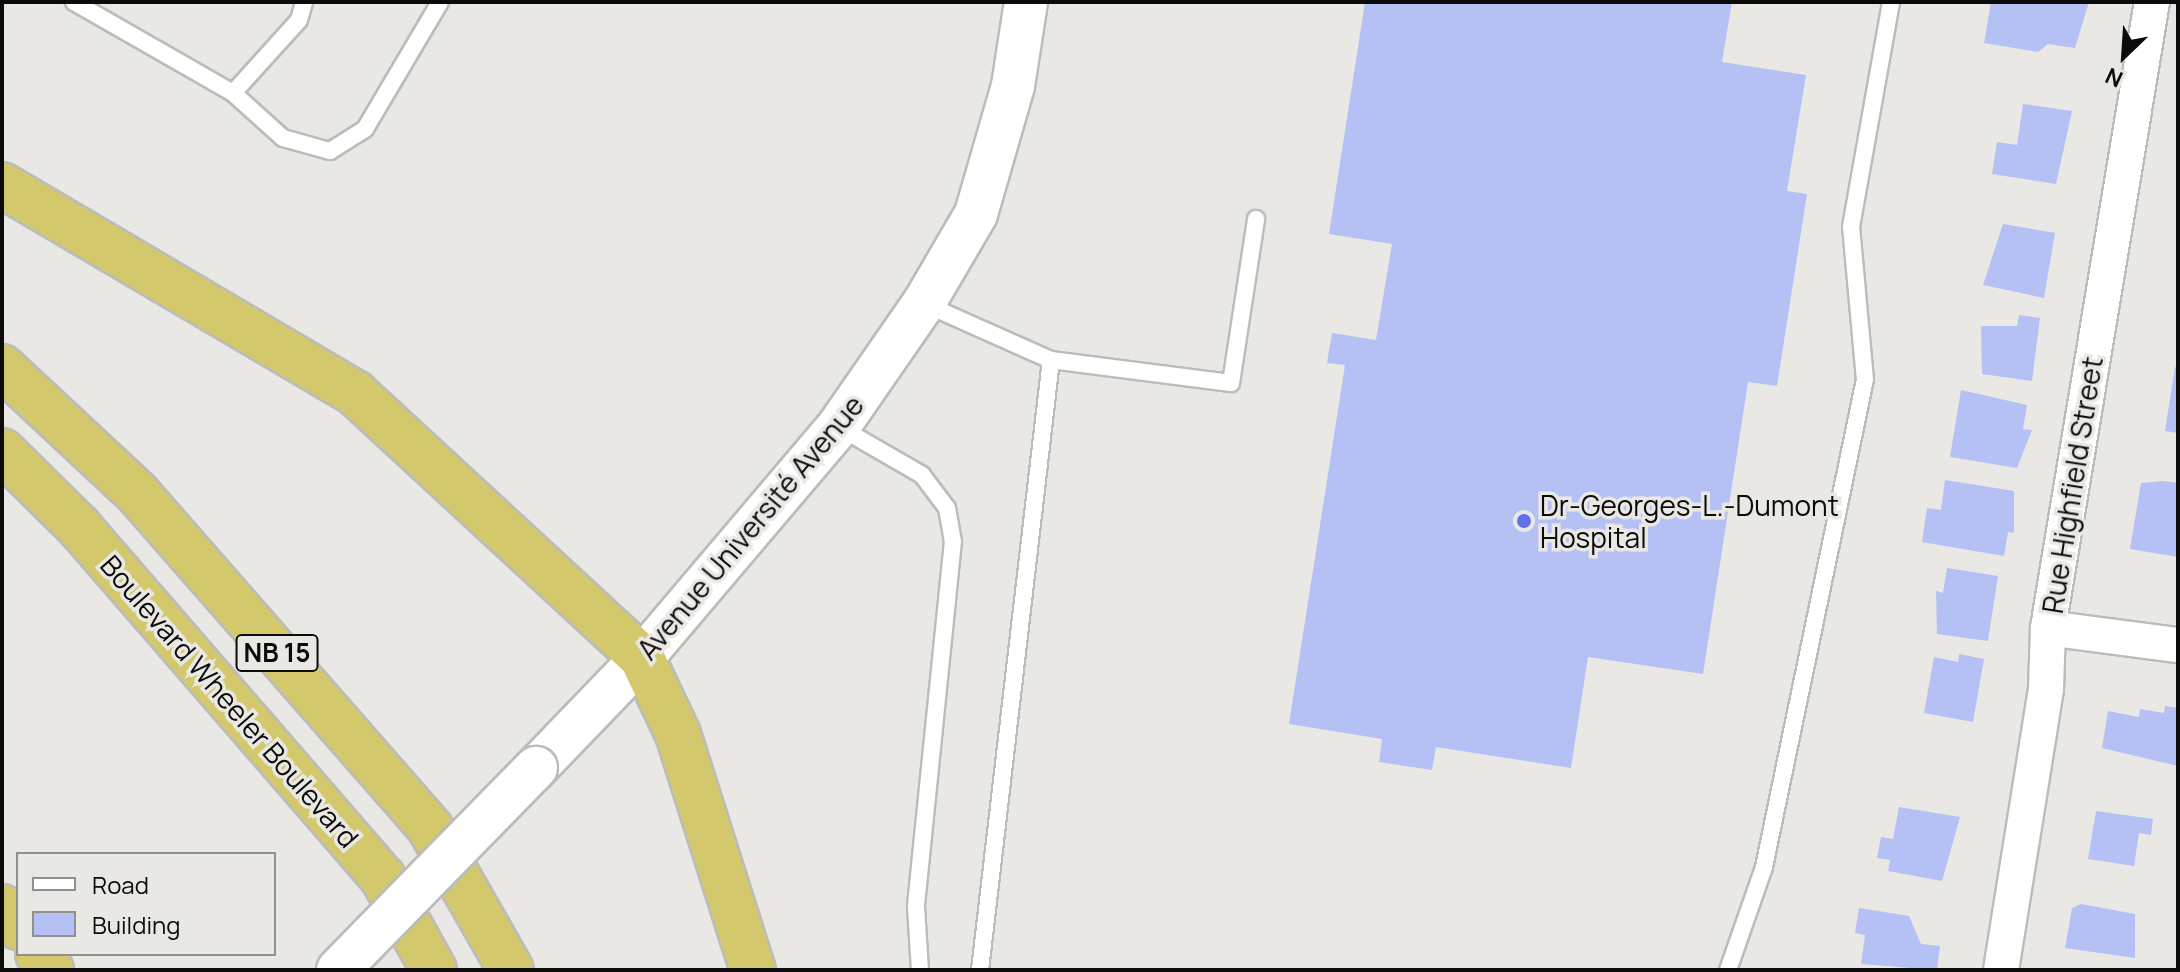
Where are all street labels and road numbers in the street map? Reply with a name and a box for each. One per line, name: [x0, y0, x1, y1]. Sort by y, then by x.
street label: Rue Highfield Street: [2035, 354, 2109, 616]
street label: Avenue Université Avenue: [630, 388, 870, 666]
street label: Boulevard Wheeler Boulevard: [94, 548, 366, 854]
road number: NB 15: [235, 631, 319, 675]

